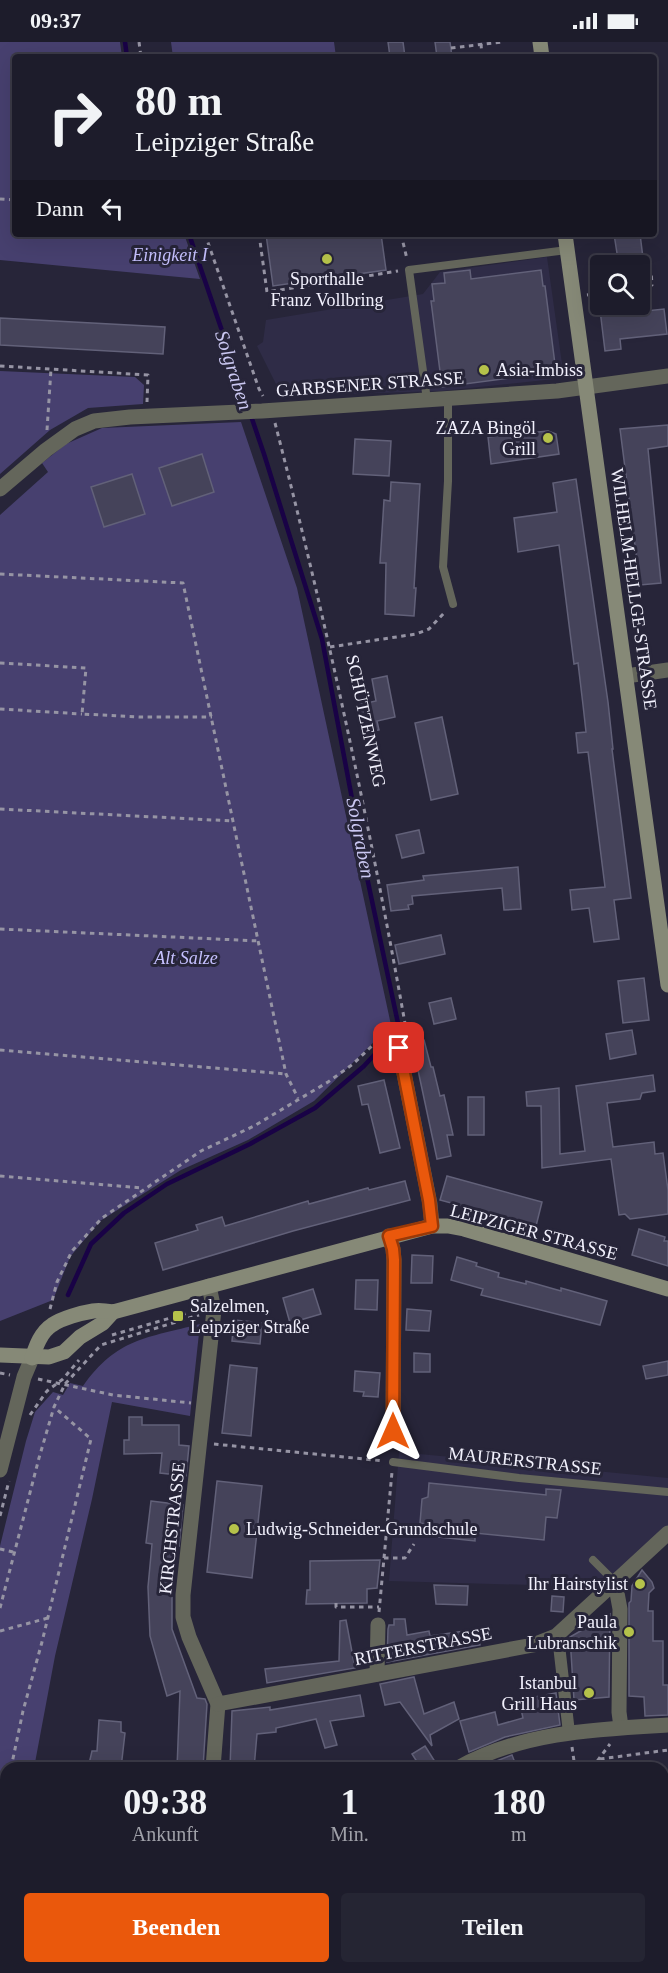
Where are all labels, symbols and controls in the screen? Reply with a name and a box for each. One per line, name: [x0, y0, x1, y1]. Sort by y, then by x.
text: 09:37: [30, 8, 81, 33]
icon: right: [36, 78, 114, 156]
text: 80 m: [135, 78, 223, 124]
text: Leipziger Straße: [135, 127, 314, 157]
icon: left: [96, 192, 129, 225]
text: Dann: [36, 196, 84, 221]
park label: Einigkeit I: [131, 245, 209, 265]
marker: Sporthalle Franz Vollbring: [320, 252, 334, 266]
map controls: [590, 255, 650, 315]
button: search: [590, 255, 650, 315]
place label: Sporthalle Franz Vollbring: [271, 269, 383, 310]
water label: Solgraben: [210, 328, 257, 413]
place label: Asia-Imbiss: [496, 360, 583, 380]
marker: Asia-Imbiss: [477, 363, 491, 377]
street label: GARBSENER STRASSE: [275, 367, 465, 401]
place label: ZAZA Bingöl Grill: [435, 418, 536, 459]
marker: ZAZA Bingöl Grill: [541, 431, 555, 445]
street label: WILHELM-HELLGE-STRASSE: [607, 467, 661, 711]
street label: SCHÜTZENWEG: [342, 653, 390, 789]
water label: Solgraben: [341, 796, 380, 881]
park label: Alt Salze: [153, 948, 218, 968]
pin: [373, 1022, 424, 1073]
icon: arrive: [382, 1031, 415, 1064]
street label: LEIPZIGER STRASSE: [448, 1200, 620, 1264]
place label: Salzelmen, Leipziger Straße: [190, 1296, 309, 1337]
marker: Salzelmen, Leipziger Straße: [171, 1309, 185, 1323]
position arrow: [361, 1399, 425, 1463]
street label: MAURERSTRASSE: [447, 1443, 603, 1479]
street label: KIRCHSTRASSE: [155, 1461, 189, 1595]
place label: Ludwig-Schneider-Grundschule: [246, 1519, 478, 1539]
marker: Ludwig-Schneider-Grundschule: [227, 1522, 241, 1536]
place label: Ihr Hairstylist: [528, 1574, 628, 1594]
marker: Ihr Hairstylist: [633, 1577, 647, 1591]
place label: Paula Lubranschik: [527, 1612, 617, 1653]
street label: RITTERSTRASSE: [352, 1623, 494, 1669]
marker: Paula Lubranschik: [622, 1625, 636, 1639]
place label: Istanbul Grill Haus: [502, 1673, 577, 1714]
marker: Istanbul Grill Haus: [582, 1686, 596, 1700]
text: 09:38: [123, 1782, 207, 1822]
text: 1: [340, 1782, 358, 1822]
text: 180: [492, 1782, 546, 1822]
text: Ankunft: [132, 1823, 198, 1845]
text: Min.: [330, 1823, 369, 1845]
text: m: [511, 1823, 527, 1845]
button: Beenden: [24, 1893, 329, 1962]
button: Teilen: [341, 1893, 645, 1962]

